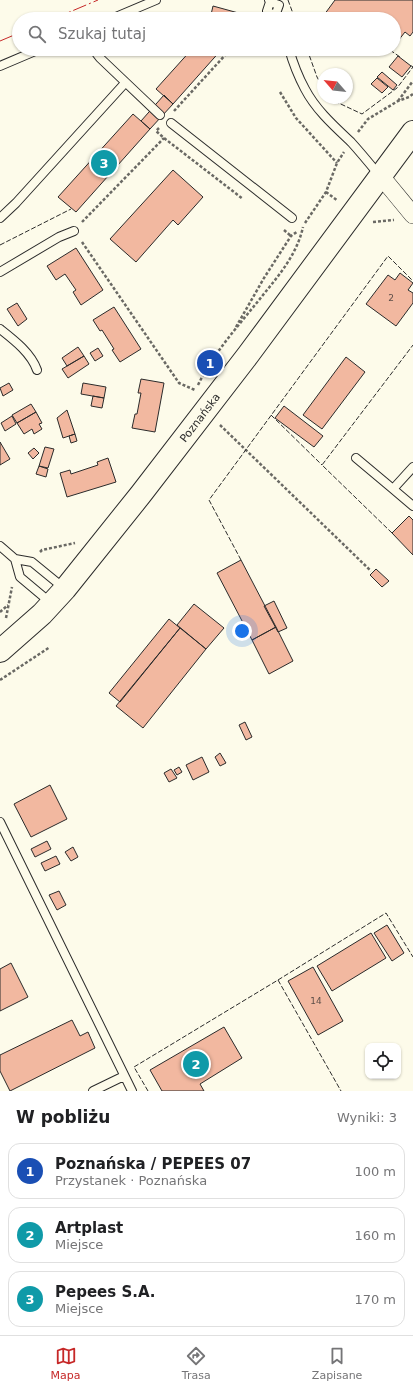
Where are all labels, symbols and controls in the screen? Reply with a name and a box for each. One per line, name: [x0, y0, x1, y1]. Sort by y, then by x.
search box: [12, 12, 401, 56]
icon: search: [26, 23, 48, 45]
text: Szukaj tutaj: [58, 25, 146, 43]
north arrow: [317, 68, 353, 104]
pin: 3: [91, 148, 117, 178]
house number: 2: [388, 293, 394, 303]
pin: 1: [197, 348, 223, 378]
street label: Poznańska: [177, 391, 223, 445]
your location: [232, 621, 252, 641]
house number: 14: [310, 996, 322, 1006]
map controls: [365, 1043, 401, 1079]
button: locate: [365, 1043, 401, 1079]
pin: 2: [183, 1049, 209, 1079]
text: W pobliżu: [16, 1107, 110, 1127]
text: Wyniki: 3: [337, 1110, 397, 1125]
text: Poznańska / PEPEES 07: [55, 1155, 251, 1173]
text: 1: [25, 1164, 35, 1179]
text: 100 m: [354, 1164, 396, 1179]
text: Przystanek · Poznańska: [55, 1173, 207, 1188]
text: Artplast: [55, 1219, 123, 1237]
text: 2: [25, 1228, 35, 1243]
text: 160 m: [354, 1228, 396, 1243]
text: Miejsce: [55, 1237, 103, 1252]
text: Pepees S.A.: [55, 1283, 156, 1301]
text: 3: [25, 1292, 35, 1307]
text: 170 m: [354, 1292, 396, 1307]
text: Miejsce: [55, 1301, 103, 1316]
tab: Mapa: [51, 1345, 81, 1382]
tab: Trasa: [182, 1345, 211, 1382]
tab: Zapisane: [312, 1345, 362, 1382]

